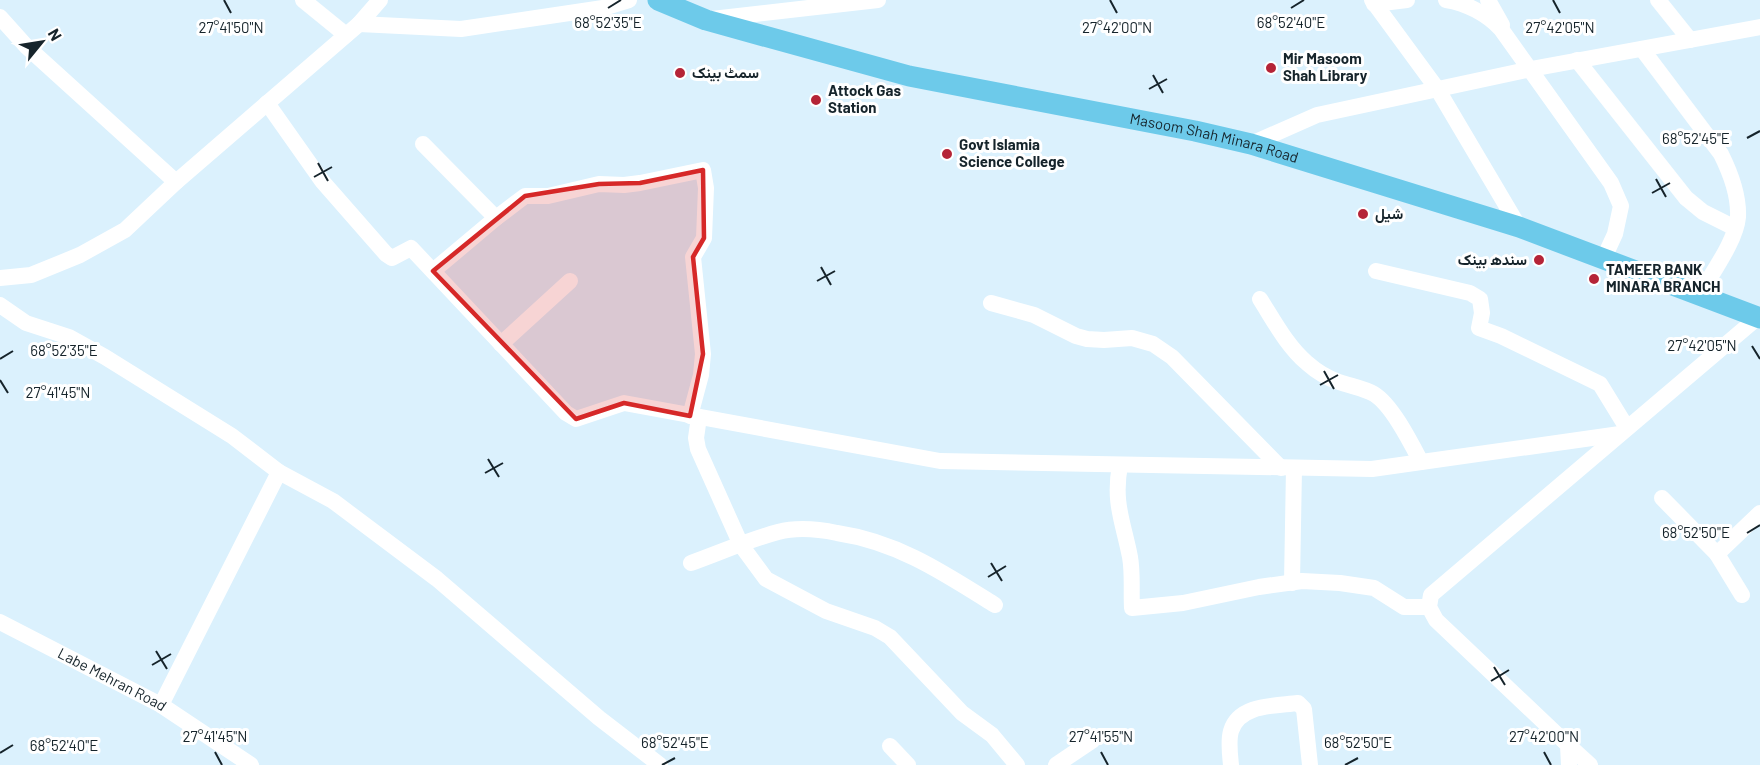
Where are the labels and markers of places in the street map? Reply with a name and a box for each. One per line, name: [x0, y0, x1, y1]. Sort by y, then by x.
place label: Mir Masoom Shah Library: [1283, 49, 1368, 84]
marker: Mir Masoom Shah Library: [1264, 61, 1278, 75]
place label: سمٹ بینک: [692, 63, 759, 82]
marker: سمٹ بینک: [673, 66, 687, 80]
place label: Attock Gas Station: [828, 81, 901, 116]
marker: Attock Gas Station: [809, 93, 823, 107]
place label: Govt Islamia Science College: [959, 135, 1065, 170]
marker: Govt Islamia Science College: [940, 147, 954, 161]
place label: شیل: [1375, 204, 1403, 223]
marker: شیل: [1356, 207, 1370, 221]
place label: سندھ بینک: [1458, 250, 1527, 269]
marker: سندھ بینک: [1532, 253, 1546, 267]
place label: TAMEER BANK MINARA BRANCH: [1606, 260, 1721, 295]
marker: TAMEER BANK MINARA BRANCH: [1587, 272, 1601, 286]

